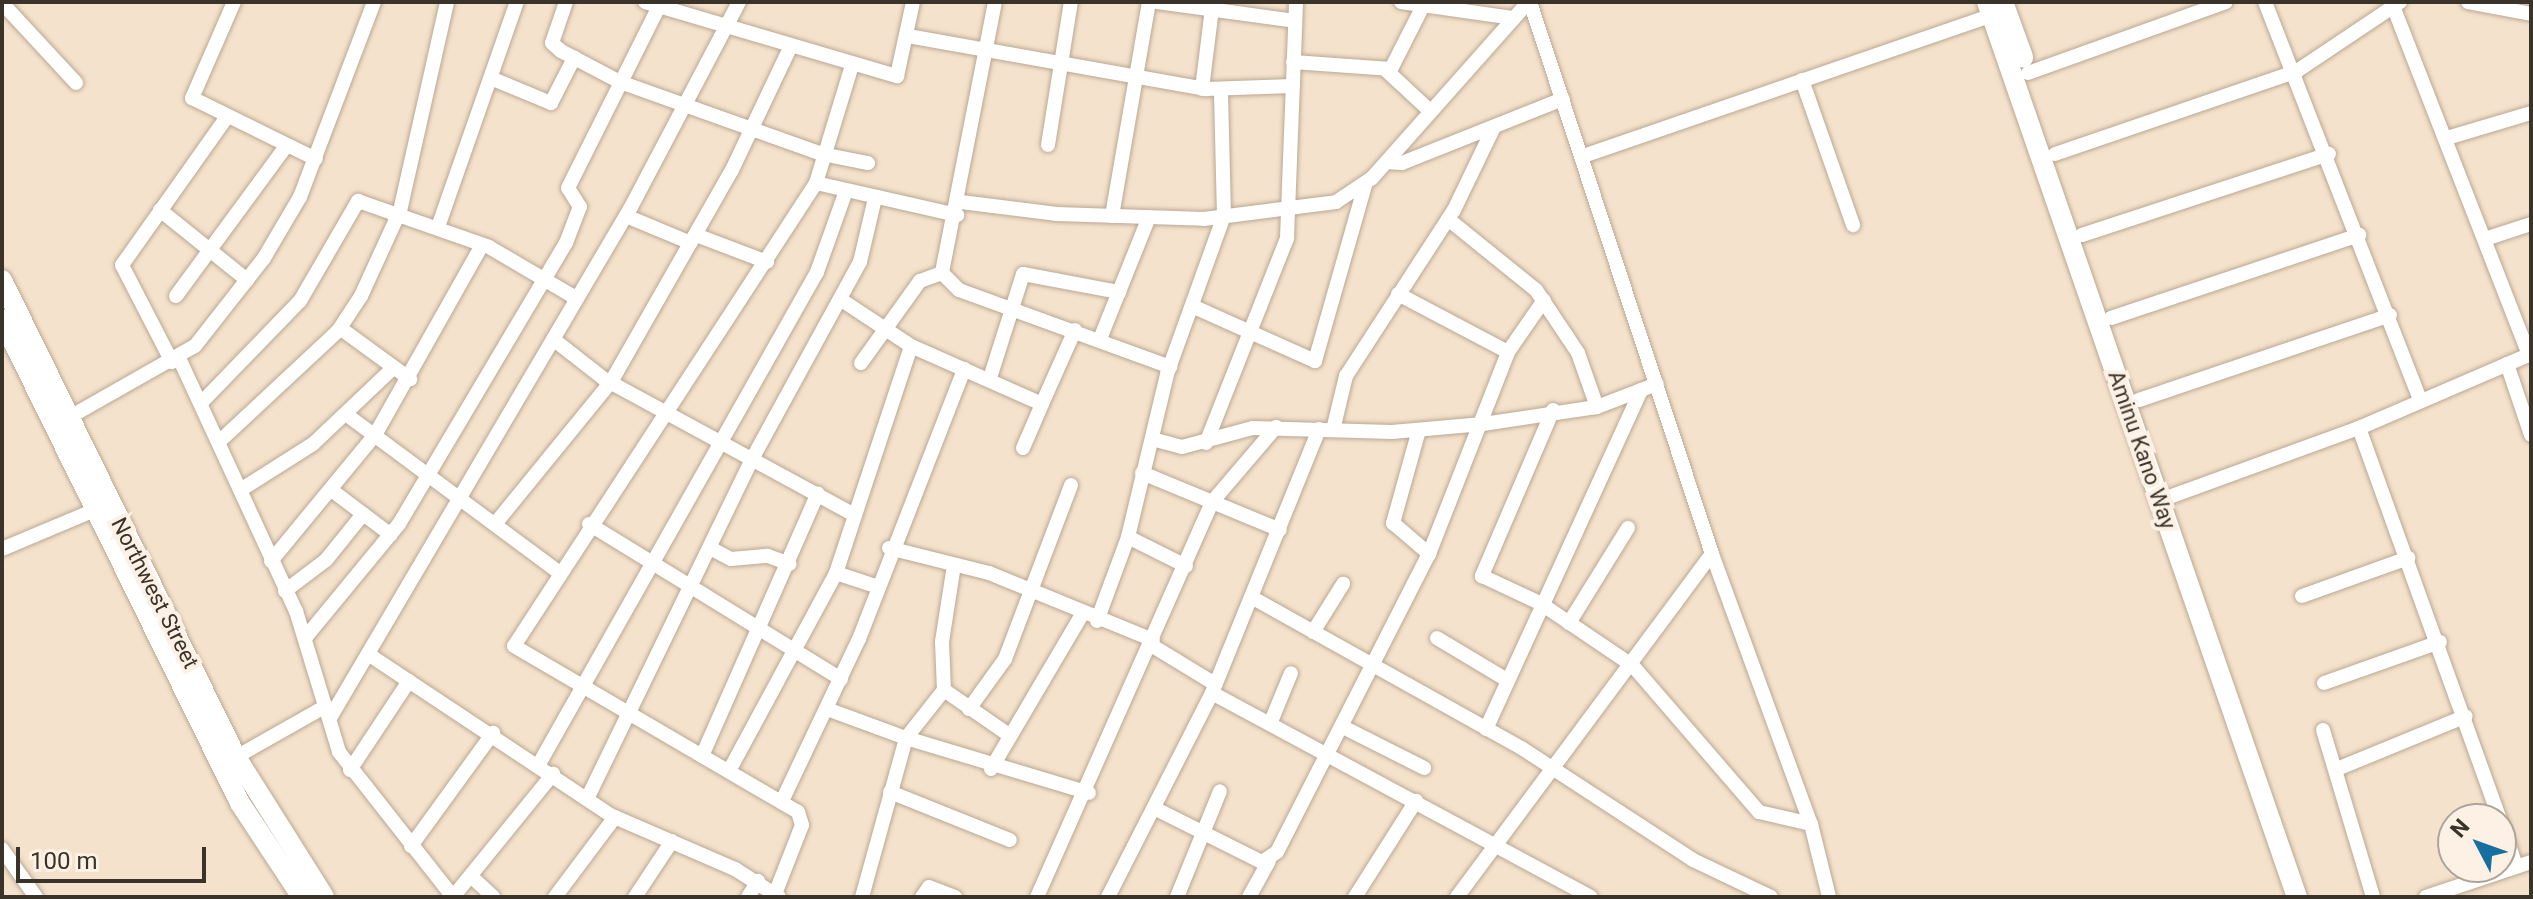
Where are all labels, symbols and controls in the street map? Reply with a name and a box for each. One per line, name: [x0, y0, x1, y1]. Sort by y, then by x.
street label: Aminu Kano Way: [2102, 367, 2182, 533]
street label: Northwest Street: [106, 513, 204, 673]
north arrow: [2437, 803, 2517, 883]
text: N: [2445, 814, 2475, 842]
scale bar: [20, 831, 210, 881]
text: 100 m: [30, 847, 97, 875]

